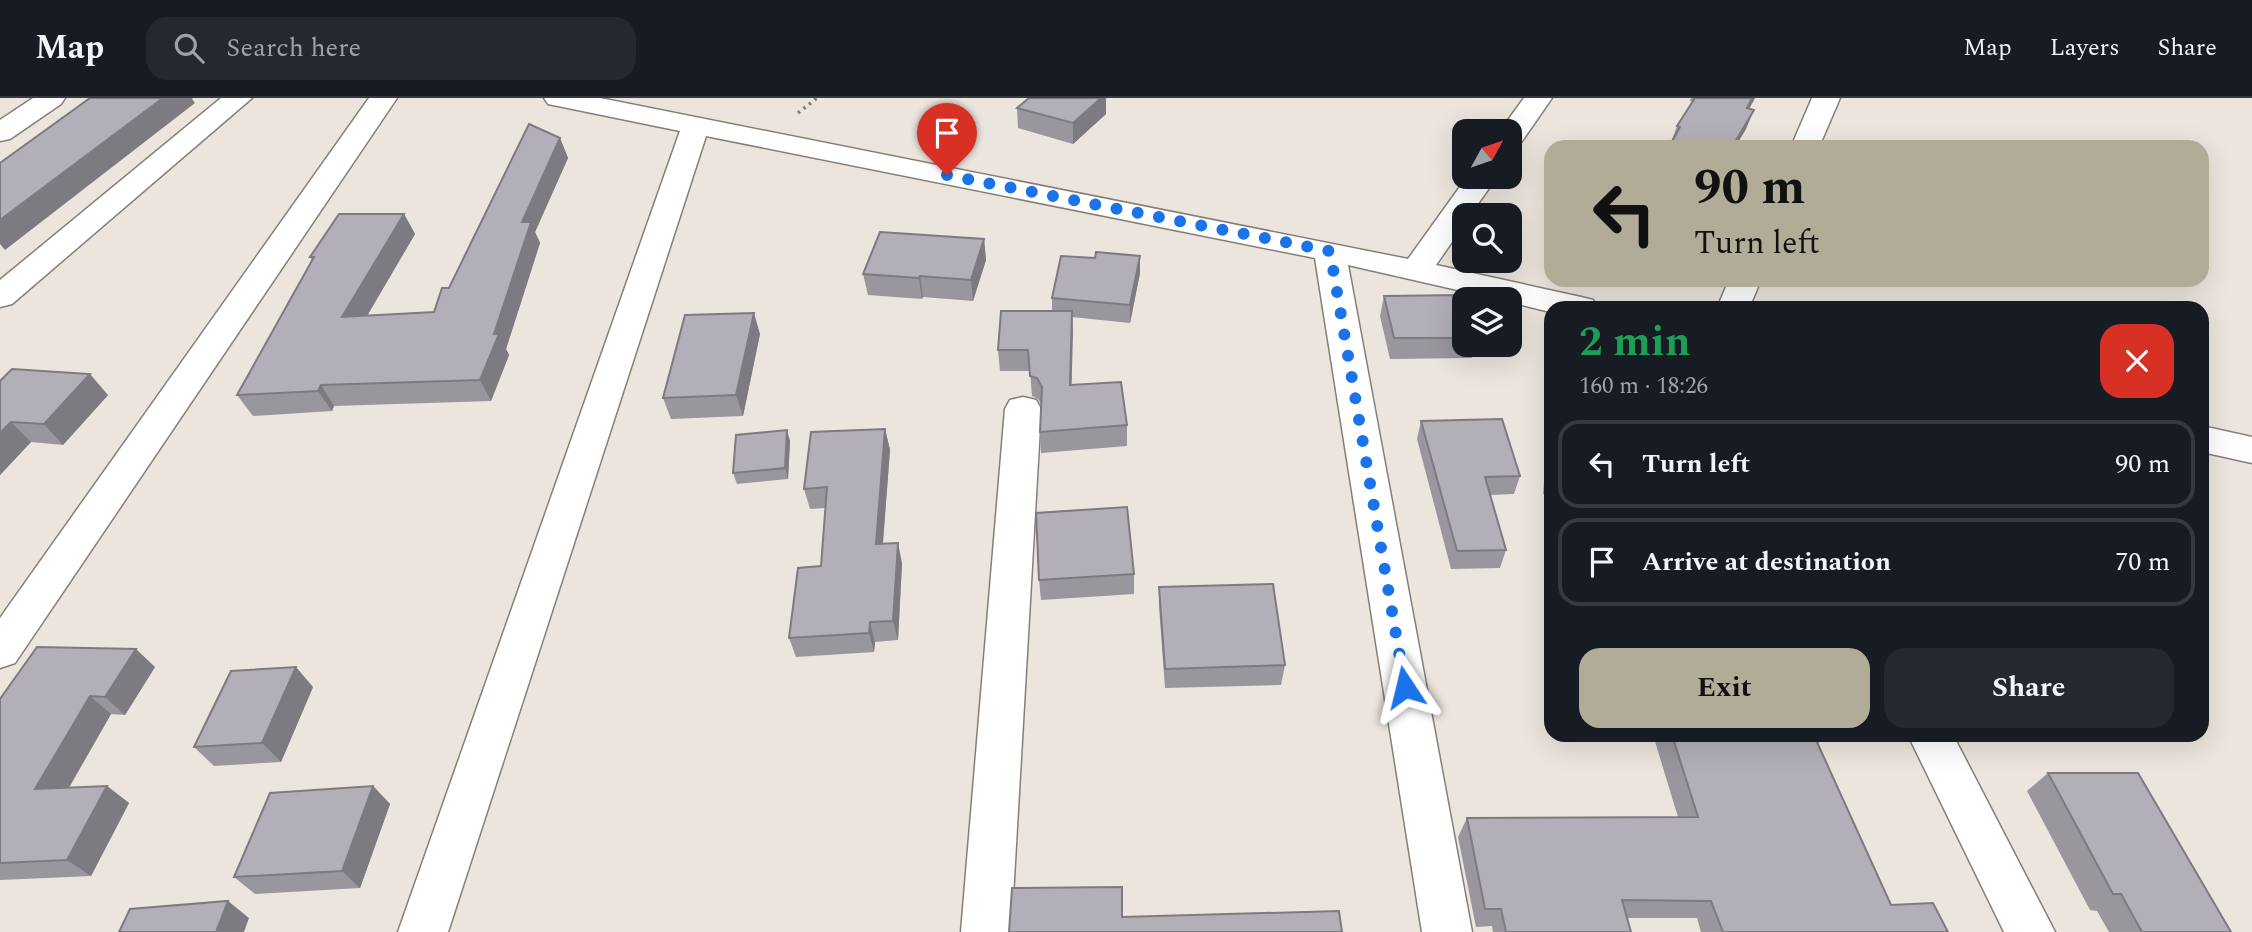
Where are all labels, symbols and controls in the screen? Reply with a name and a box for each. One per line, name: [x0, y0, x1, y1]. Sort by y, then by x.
search box: [146, 17, 636, 80]
text: Map: [35, 23, 104, 73]
text: Search here: [226, 28, 361, 68]
icon: search: [170, 29, 208, 67]
text: Map: [1963, 30, 2012, 66]
text: Layers: [2050, 30, 2120, 66]
text: Share: [2158, 30, 2217, 66]
pin: [917, 103, 977, 175]
icon: arrive: [928, 114, 966, 152]
north arrow: [1452, 119, 1522, 189]
map controls: [1452, 119, 1522, 357]
text: 90 m: [1694, 151, 1805, 226]
icon: left: [1579, 168, 1670, 259]
button: search: [1452, 203, 1522, 273]
text: Turn left: [1694, 219, 1820, 268]
button: layers: [1452, 287, 1522, 357]
text: 2 min: [1579, 311, 1691, 374]
button: close: [2100, 324, 2174, 398]
text: 160 m · 18:26: [1579, 369, 1708, 404]
text: Turn left: [1642, 444, 1750, 484]
text: 90 m: [2115, 444, 2170, 484]
icon: left: [1583, 445, 1621, 483]
text: Arrive at destination: [1642, 542, 1891, 582]
text: 70 m: [2115, 542, 2170, 582]
icon: arrive: [1583, 543, 1621, 581]
button: Exit: [1579, 648, 1870, 728]
button: Share: [1884, 648, 2174, 728]
position arrow: [1368, 650, 1442, 724]

